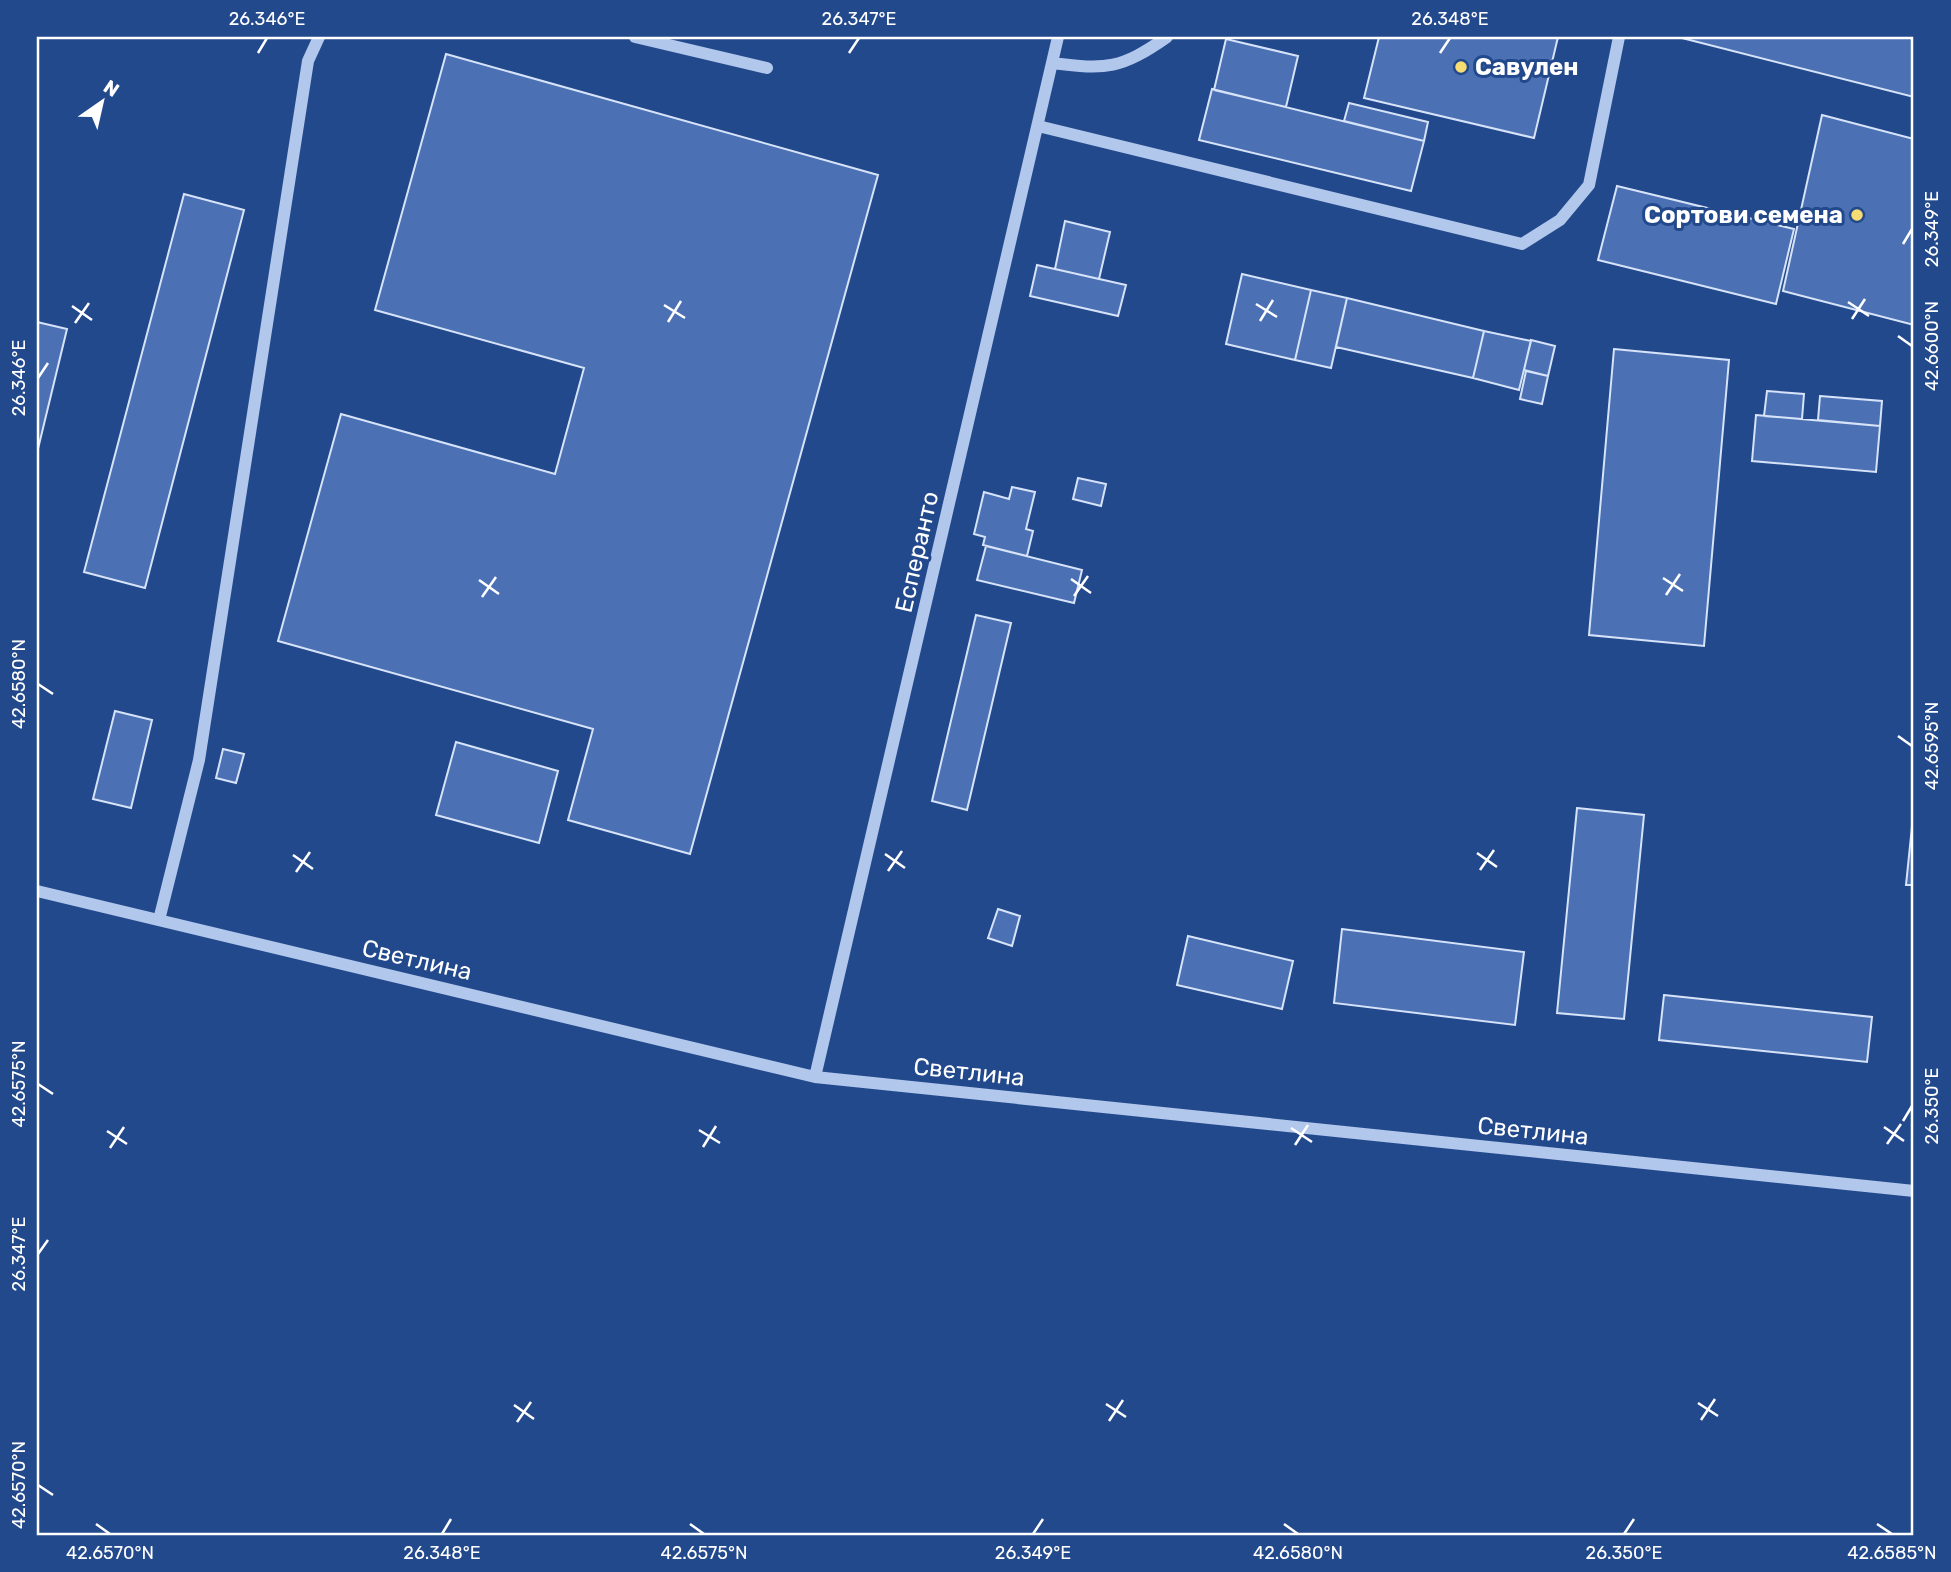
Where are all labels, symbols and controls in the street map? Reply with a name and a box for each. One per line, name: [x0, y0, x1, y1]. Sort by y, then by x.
text: 26.346°E: [229, 8, 305, 30]
text: 26.347°E: [822, 8, 896, 30]
text: 26.348°E: [1411, 8, 1489, 30]
place label: Савулен: [1475, 53, 1579, 81]
marker: Савулен: [1453, 59, 1469, 75]
north arrow: [66, 66, 136, 136]
text: N: [99, 75, 123, 102]
text: 26.349°E: [1921, 191, 1943, 267]
place label: Сортови семена: [1644, 201, 1843, 229]
marker: Сортови семена: [1849, 207, 1865, 223]
text: 42.6600°N: [1921, 301, 1943, 391]
text: 26.346°E: [8, 340, 30, 416]
street label: Есперанто: [889, 489, 945, 615]
text: 42.6580°N: [8, 639, 30, 729]
text: 42.6595°N: [1921, 702, 1943, 790]
street label: Светлина: [359, 934, 475, 986]
text: 42.6575°N: [8, 1040, 30, 1128]
street label: Светлина: [912, 1052, 1026, 1092]
text: 26.350°E: [1921, 1068, 1943, 1144]
street label: Светлина: [1476, 1111, 1590, 1151]
text: 26.347°E: [8, 1217, 30, 1291]
text: 42.6570°N: [8, 1441, 30, 1529]
text: 42.6570°N: [66, 1542, 154, 1564]
text: 26.348°E: [403, 1542, 481, 1564]
text: 42.6575°N: [660, 1542, 748, 1564]
text: 26.349°E: [995, 1542, 1071, 1564]
text: 42.6580°N: [1253, 1542, 1343, 1564]
text: 26.350°E: [1586, 1542, 1662, 1564]
text: 42.6585°N: [1847, 1542, 1937, 1564]

